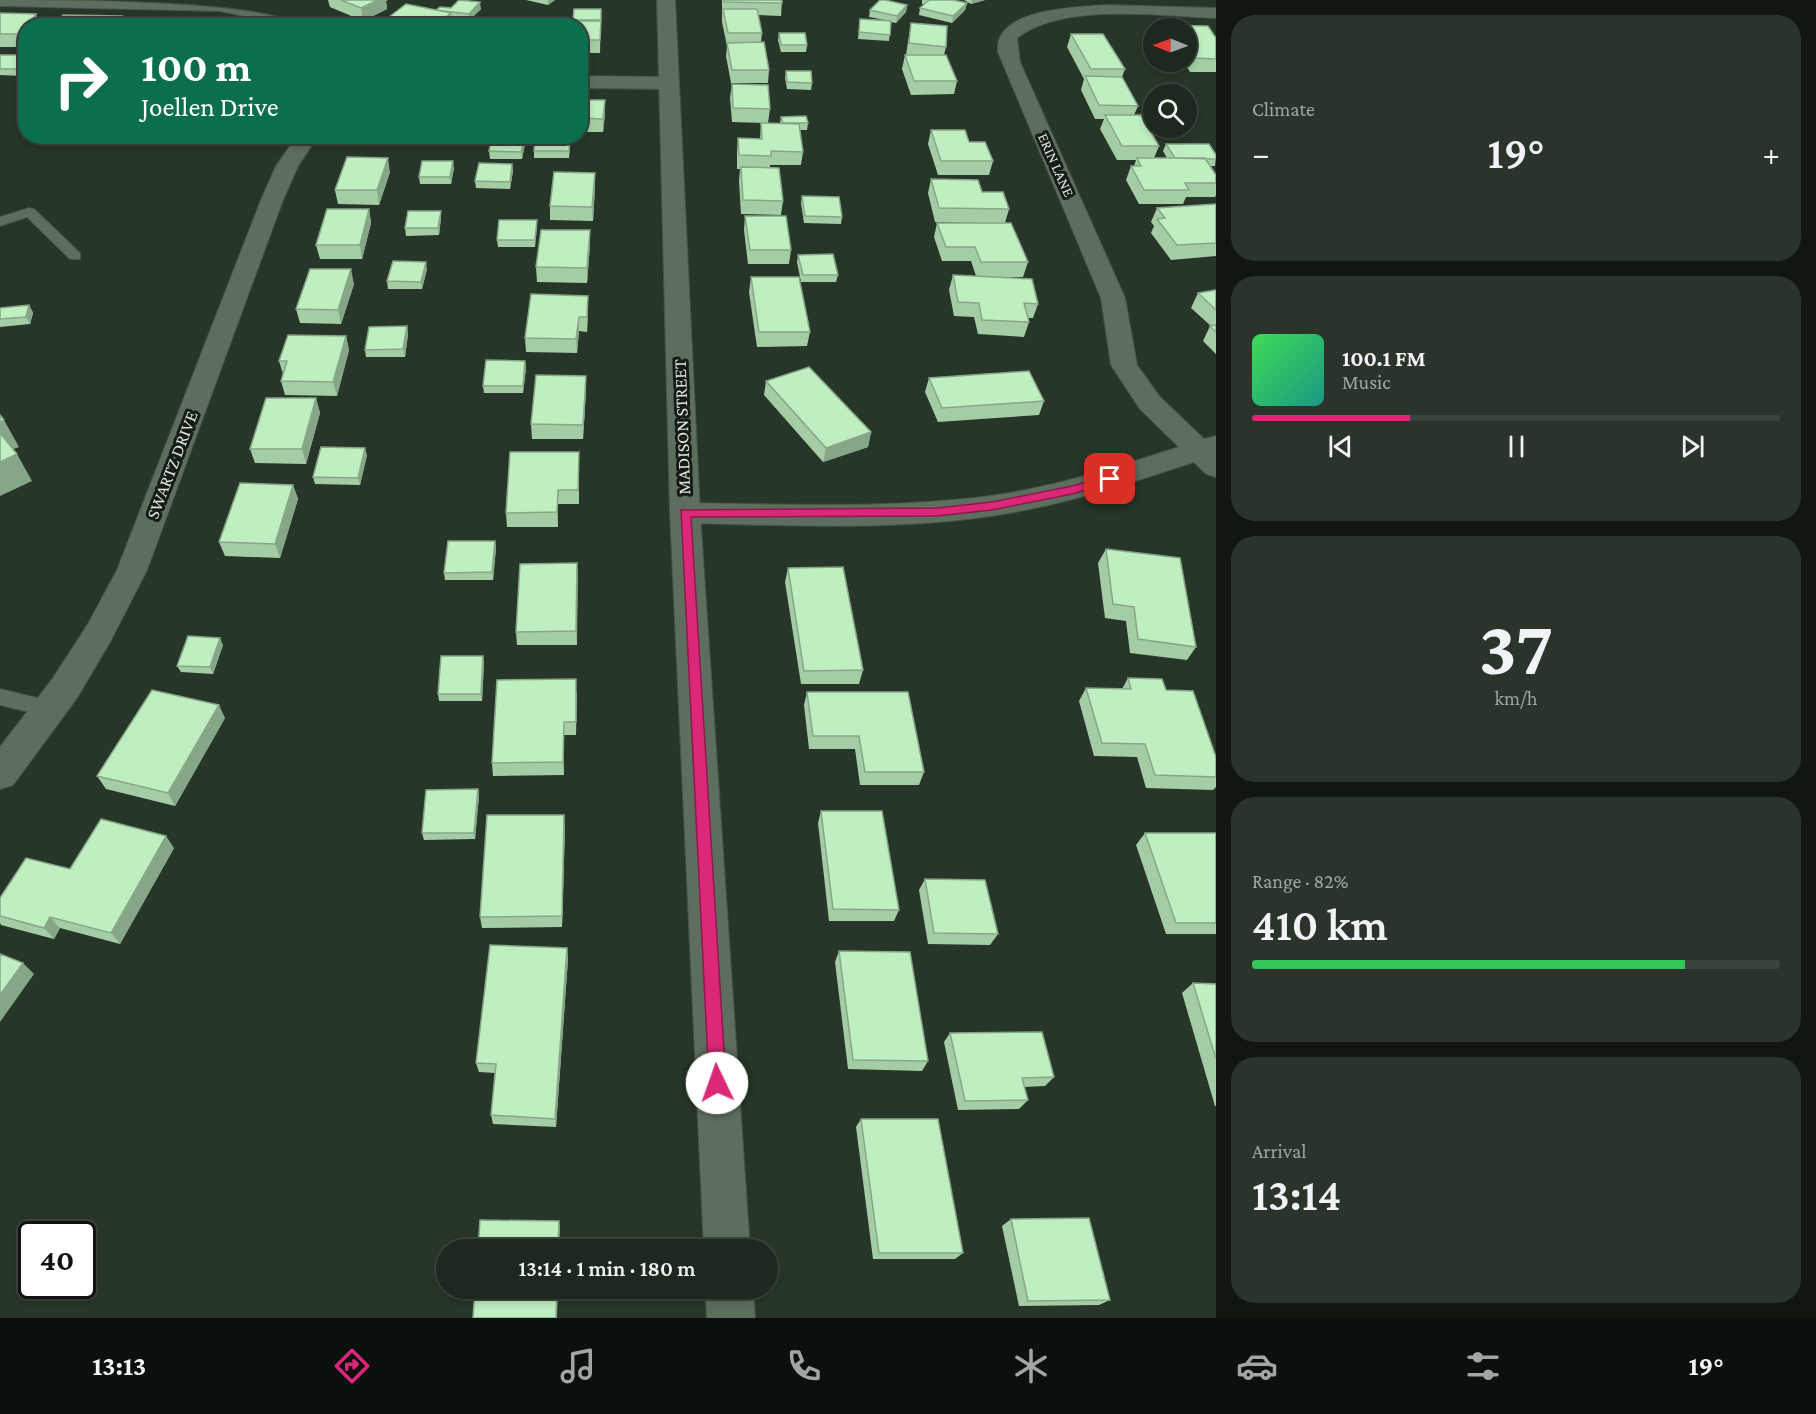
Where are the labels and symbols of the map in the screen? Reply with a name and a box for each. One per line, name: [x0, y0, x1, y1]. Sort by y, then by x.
north arrow: [1143, 18, 1197, 72]
street label: ERIN LANE: [1035, 131, 1077, 199]
street label: MADISON STREET: [670, 359, 694, 495]
street label: SWARTZ DRIVE: [142, 408, 202, 522]
pin: [1084, 453, 1135, 504]
position arrow: [685, 1051, 749, 1115]
speed limit sign: 40: [18, 1221, 96, 1299]

